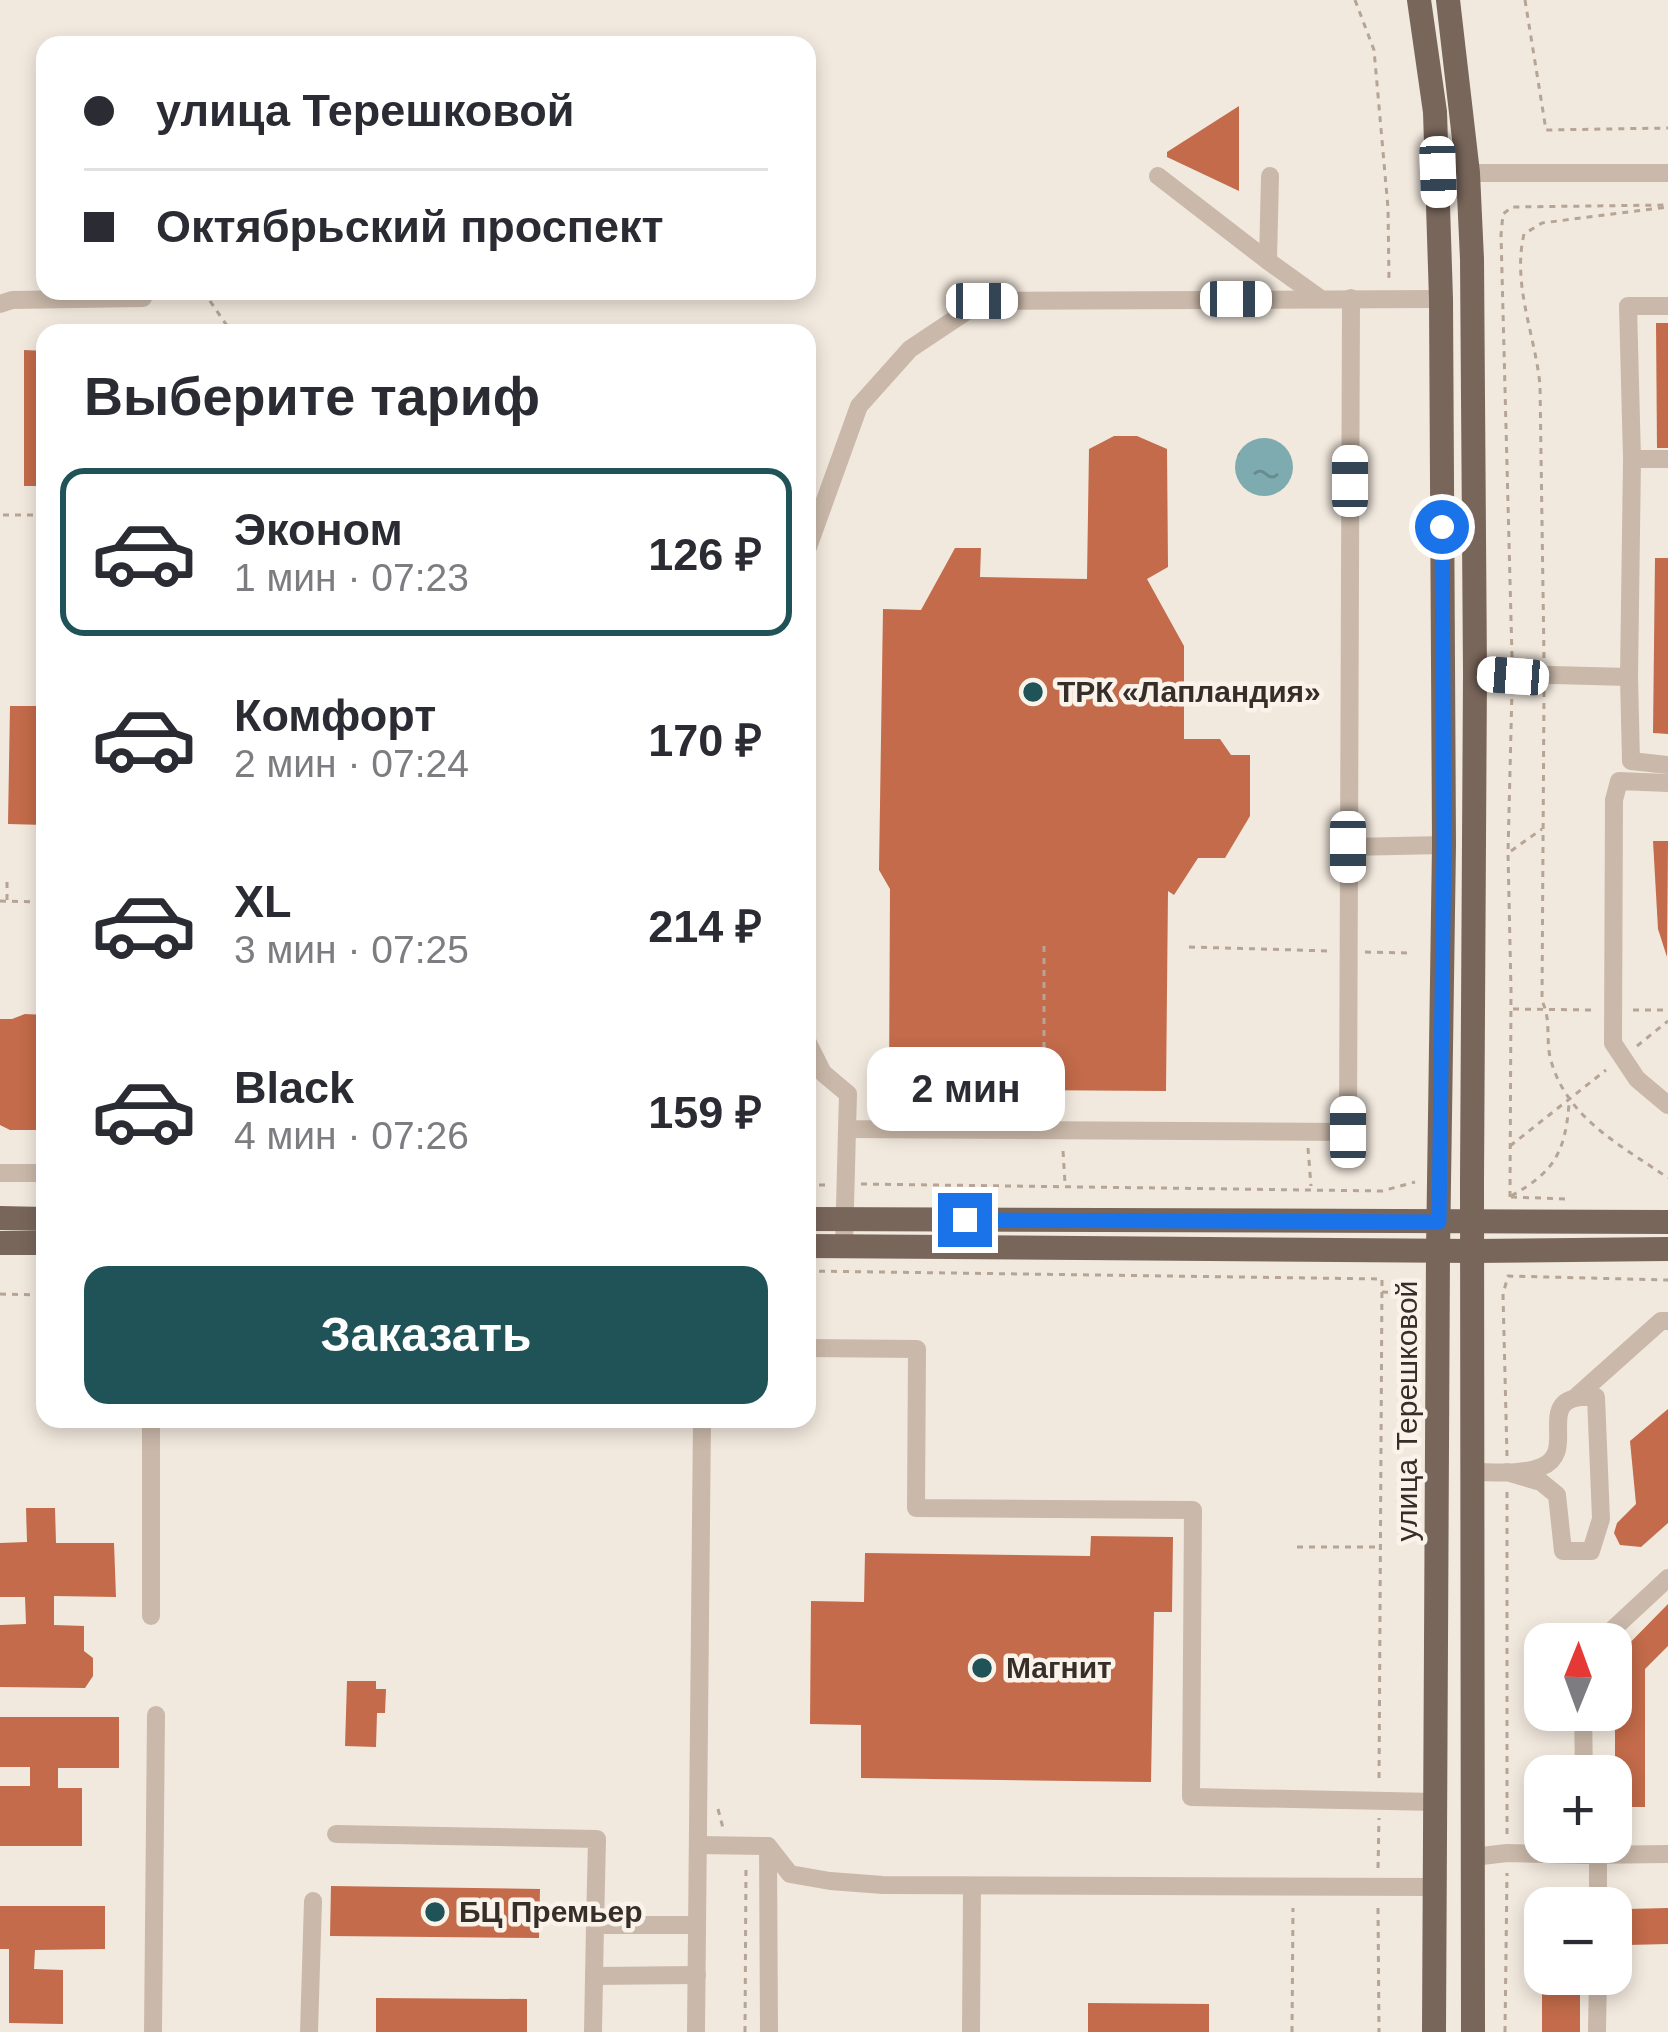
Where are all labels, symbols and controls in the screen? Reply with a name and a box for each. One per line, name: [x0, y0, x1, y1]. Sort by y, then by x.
text: улица Терешковой: [156, 85, 574, 136]
car: [1419, 135, 1457, 209]
text: Октябрьский проспект: [156, 201, 664, 252]
car: [1200, 281, 1272, 317]
car: [946, 283, 1018, 319]
text: Выберите тариф: [84, 366, 540, 426]
car: [1332, 445, 1368, 517]
icon: car: [90, 498, 198, 606]
route start: [1415, 500, 1469, 554]
text: Эконом: [234, 504, 403, 555]
text: 126 ₽: [648, 529, 762, 580]
text: 1 мин · 07:23: [234, 556, 469, 599]
car: [1476, 656, 1550, 696]
place label: ТРК «Лапландия»: [1057, 675, 1321, 708]
marker: ТРК «Лапландия»: [1020, 679, 1046, 705]
icon: car: [90, 684, 198, 792]
text: Комфорт: [234, 690, 436, 741]
text: 170 ₽: [648, 715, 762, 766]
text: 2 мин · 07:24: [234, 742, 469, 785]
car: [1330, 811, 1366, 883]
icon: car: [90, 870, 198, 978]
text: XL: [234, 876, 292, 927]
text: 214 ₽: [648, 901, 762, 952]
text: 3 мин · 07:25: [234, 928, 469, 971]
callout: 2 мин: [866, 1046, 1064, 1130]
icon: car: [90, 1056, 198, 1164]
text: Black: [234, 1062, 354, 1113]
text: 2 мин: [912, 1067, 1020, 1110]
text: 159 ₽: [648, 1087, 762, 1138]
car: [1330, 1096, 1366, 1168]
text: 4 мин · 07:26: [234, 1114, 469, 1157]
route end: [938, 1193, 992, 1247]
button: Заказать: [84, 1266, 768, 1404]
street label: улица Терешковой: [1390, 1281, 1423, 1541]
north arrow: [1524, 1623, 1632, 1731]
map controls: [1524, 1623, 1632, 1995]
place label: Магнит: [1006, 1651, 1112, 1684]
marker: Магнит: [969, 1655, 995, 1681]
button: +: [1524, 1755, 1632, 1863]
button: −: [1524, 1887, 1632, 1995]
place label: БЦ Премьер: [459, 1895, 643, 1928]
marker: БЦ Премьер: [422, 1899, 448, 1925]

